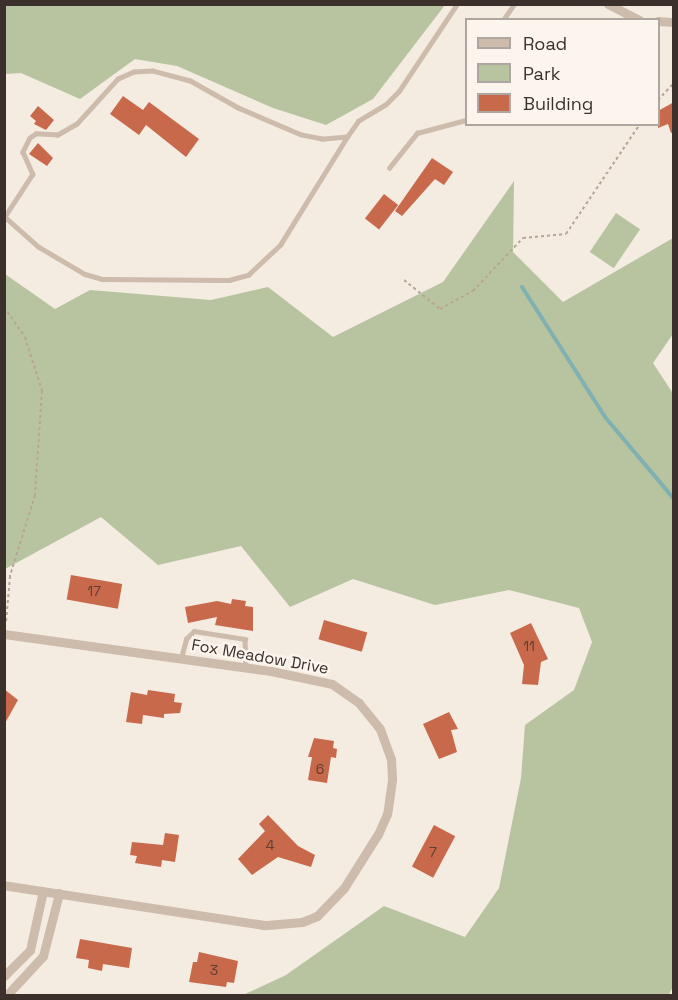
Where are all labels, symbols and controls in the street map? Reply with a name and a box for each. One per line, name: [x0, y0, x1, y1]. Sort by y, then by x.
legend: [465, 18, 660, 126]
text: Road: [523, 32, 567, 55]
text: Park: [523, 62, 560, 85]
text: Building: [523, 92, 593, 115]
house number: 17: [87, 583, 101, 599]
street label: Fox Meadow Drive: [190, 635, 330, 679]
house number: 11: [523, 638, 535, 654]
house number: 6: [316, 761, 324, 777]
house number: 4: [266, 837, 274, 853]
house number: 7: [429, 844, 437, 860]
house number: 3: [210, 962, 218, 978]

